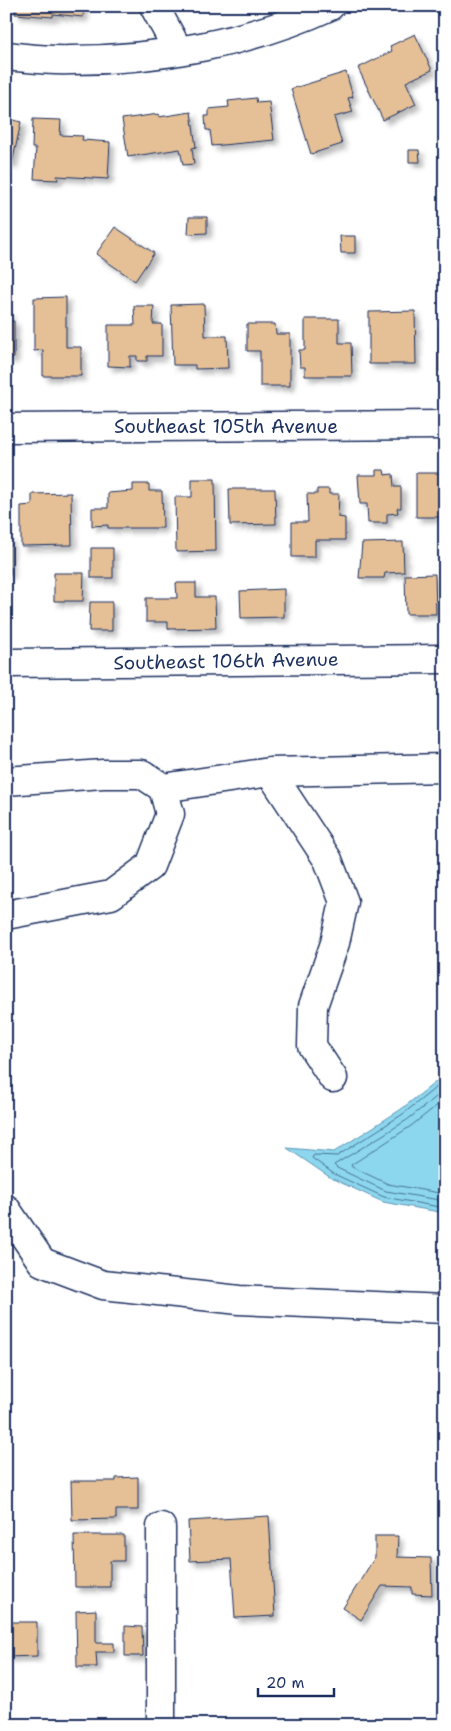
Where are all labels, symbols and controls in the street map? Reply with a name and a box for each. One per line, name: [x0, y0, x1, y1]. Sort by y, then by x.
street label: Southeast 105th Avenue: [114, 414, 338, 439]
street label: Southeast 106th Avenue: [113, 647, 339, 675]
scale bar: [258, 1666, 335, 1698]
text: 20 m: [266, 1673, 305, 1693]

